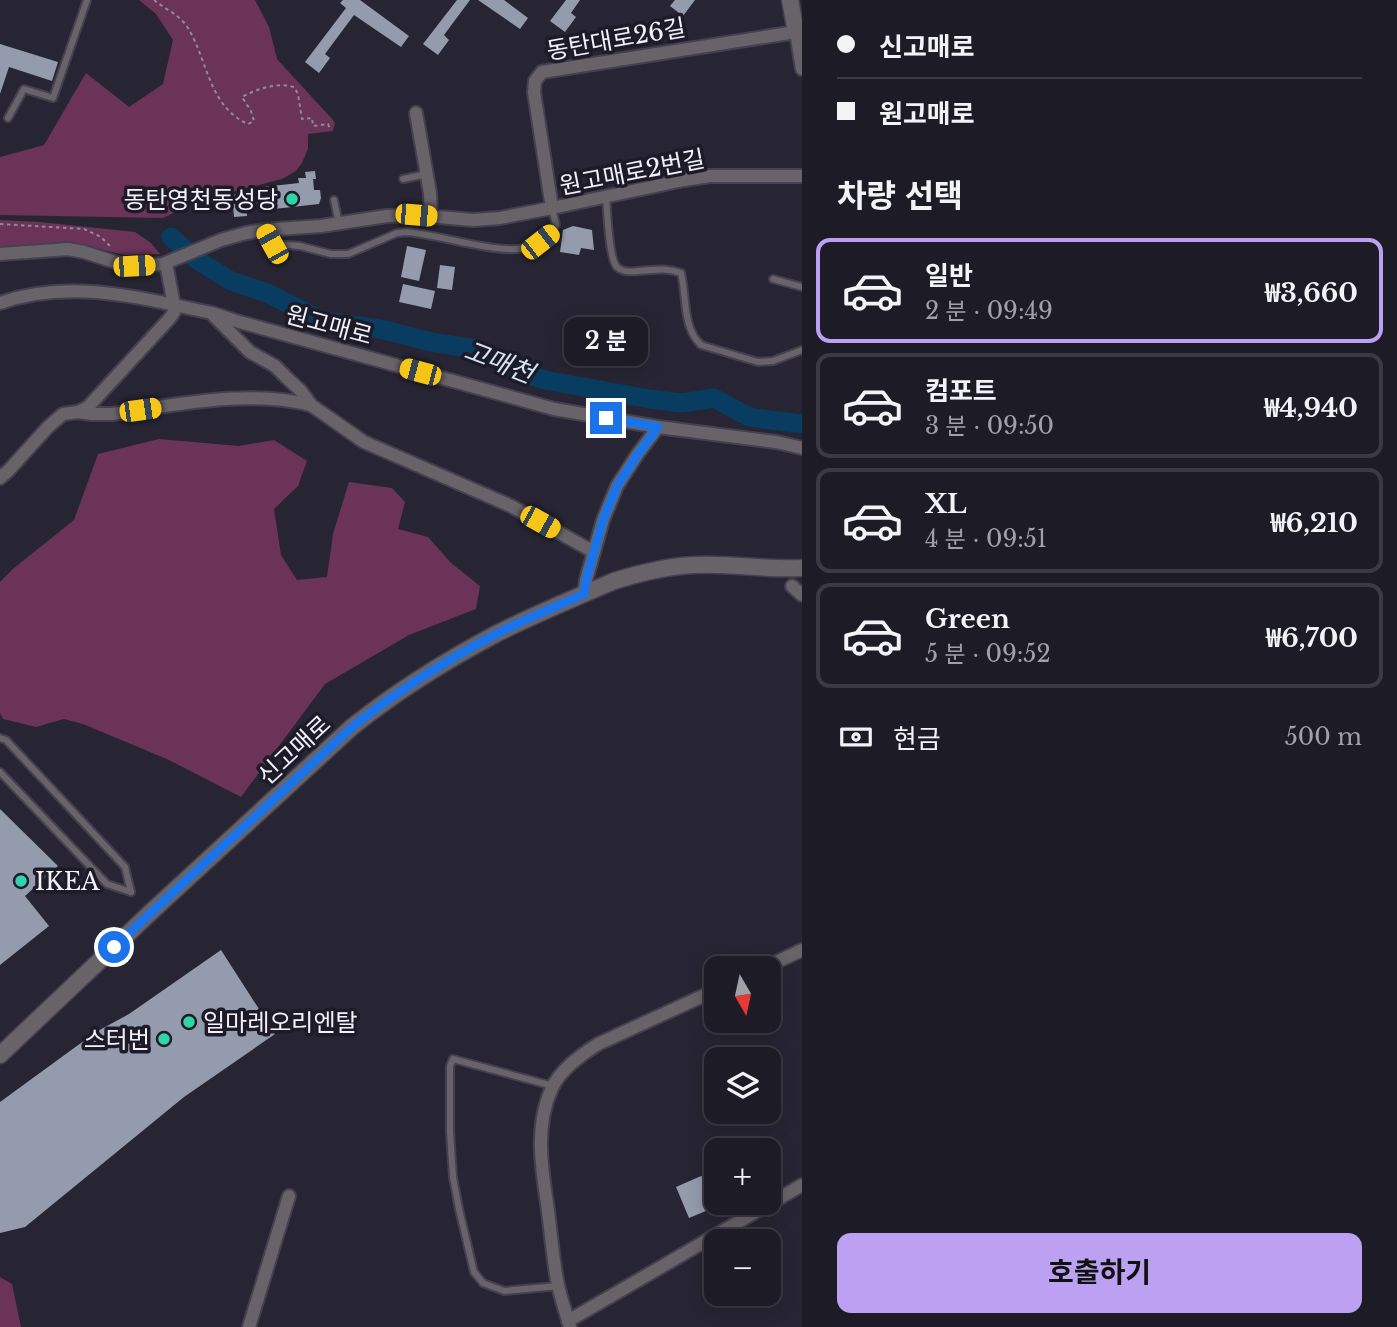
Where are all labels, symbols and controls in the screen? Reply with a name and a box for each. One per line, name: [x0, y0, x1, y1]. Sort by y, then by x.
street label: 동탄대로26길: [544, 13, 688, 65]
text: 신고매로: [879, 31, 975, 63]
text: 원고매로: [879, 98, 975, 130]
street label: 원고매로2번길: [557, 144, 707, 200]
text: 차량 선택: [837, 176, 963, 216]
place label: 동탄영천동성당: [123, 185, 278, 214]
marker: 동탄영천동성당: [284, 191, 300, 207]
car: [395, 203, 438, 227]
car: [253, 221, 292, 267]
car: [517, 221, 564, 263]
car: [113, 254, 156, 278]
icon: car: [841, 259, 904, 322]
text: 일반: [925, 260, 973, 292]
text: ₩3,660: [1265, 277, 1358, 309]
text: 2 분 · 09:49: [925, 297, 1053, 325]
street label: 원고매로: [283, 300, 375, 350]
callout: 2 분: [564, 316, 648, 366]
text: 2 분: [585, 327, 627, 355]
water label: 고매천: [460, 334, 541, 391]
car: [397, 356, 444, 388]
icon: car: [841, 374, 904, 437]
text: 컴포트: [925, 375, 997, 407]
text: ₩4,940: [1264, 392, 1358, 424]
car: [118, 397, 163, 423]
route end: [590, 402, 622, 434]
text: 3 분 · 09:50: [925, 412, 1054, 440]
text: XL: [925, 488, 967, 520]
icon: car: [841, 489, 904, 552]
car: [517, 503, 564, 541]
text: ₩6,210: [1270, 507, 1358, 539]
text: 4 분 · 09:51: [925, 525, 1047, 553]
text: Green: [925, 603, 1010, 635]
icon: car: [841, 604, 904, 667]
text: ₩6,700: [1266, 622, 1358, 654]
text: 5 분 · 09:52: [925, 640, 1051, 668]
street label: 신고매로: [252, 709, 336, 791]
icon: cash: [837, 718, 875, 756]
text: 현금: [893, 723, 941, 755]
text: 500 m: [1285, 723, 1362, 751]
place label: IKEA: [35, 867, 100, 896]
marker: IKEA: [13, 873, 29, 889]
route start: [98, 931, 130, 963]
north arrow: [704, 956, 780, 1032]
map controls: [704, 956, 781, 1306]
place label: 일마레오리엔탈: [203, 1008, 358, 1037]
marker: 일마레오리엔탈: [181, 1014, 197, 1030]
place label: 스터번: [84, 1025, 150, 1054]
marker: 스터번: [156, 1031, 172, 1047]
button: layers: [704, 1047, 781, 1124]
button: +: [704, 1138, 781, 1215]
button: −: [704, 1229, 781, 1306]
button: 호출하기: [837, 1233, 1362, 1313]

